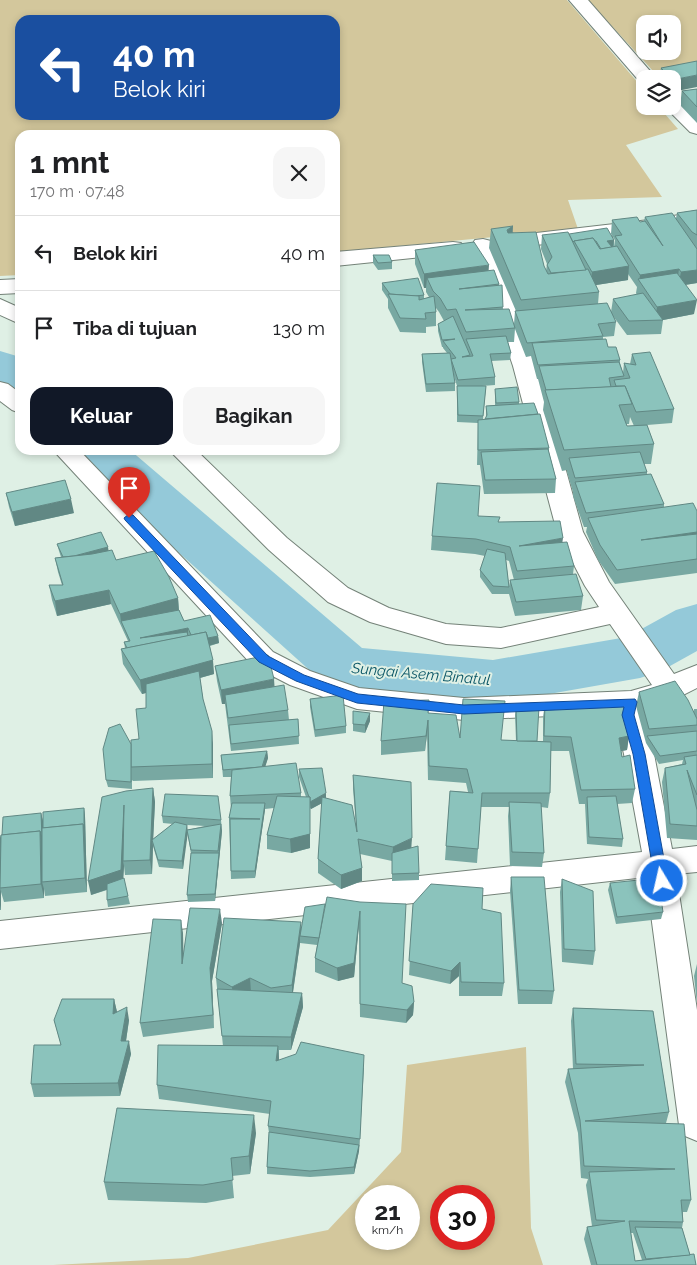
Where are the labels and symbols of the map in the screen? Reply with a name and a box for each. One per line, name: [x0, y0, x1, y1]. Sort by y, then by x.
pin: [108, 467, 150, 518]
water label: Sungai Asem Binatul: [350, 659, 491, 689]
position arrow: [635, 854, 687, 906]
speed limit sign: 30: [430, 1185, 495, 1250]

